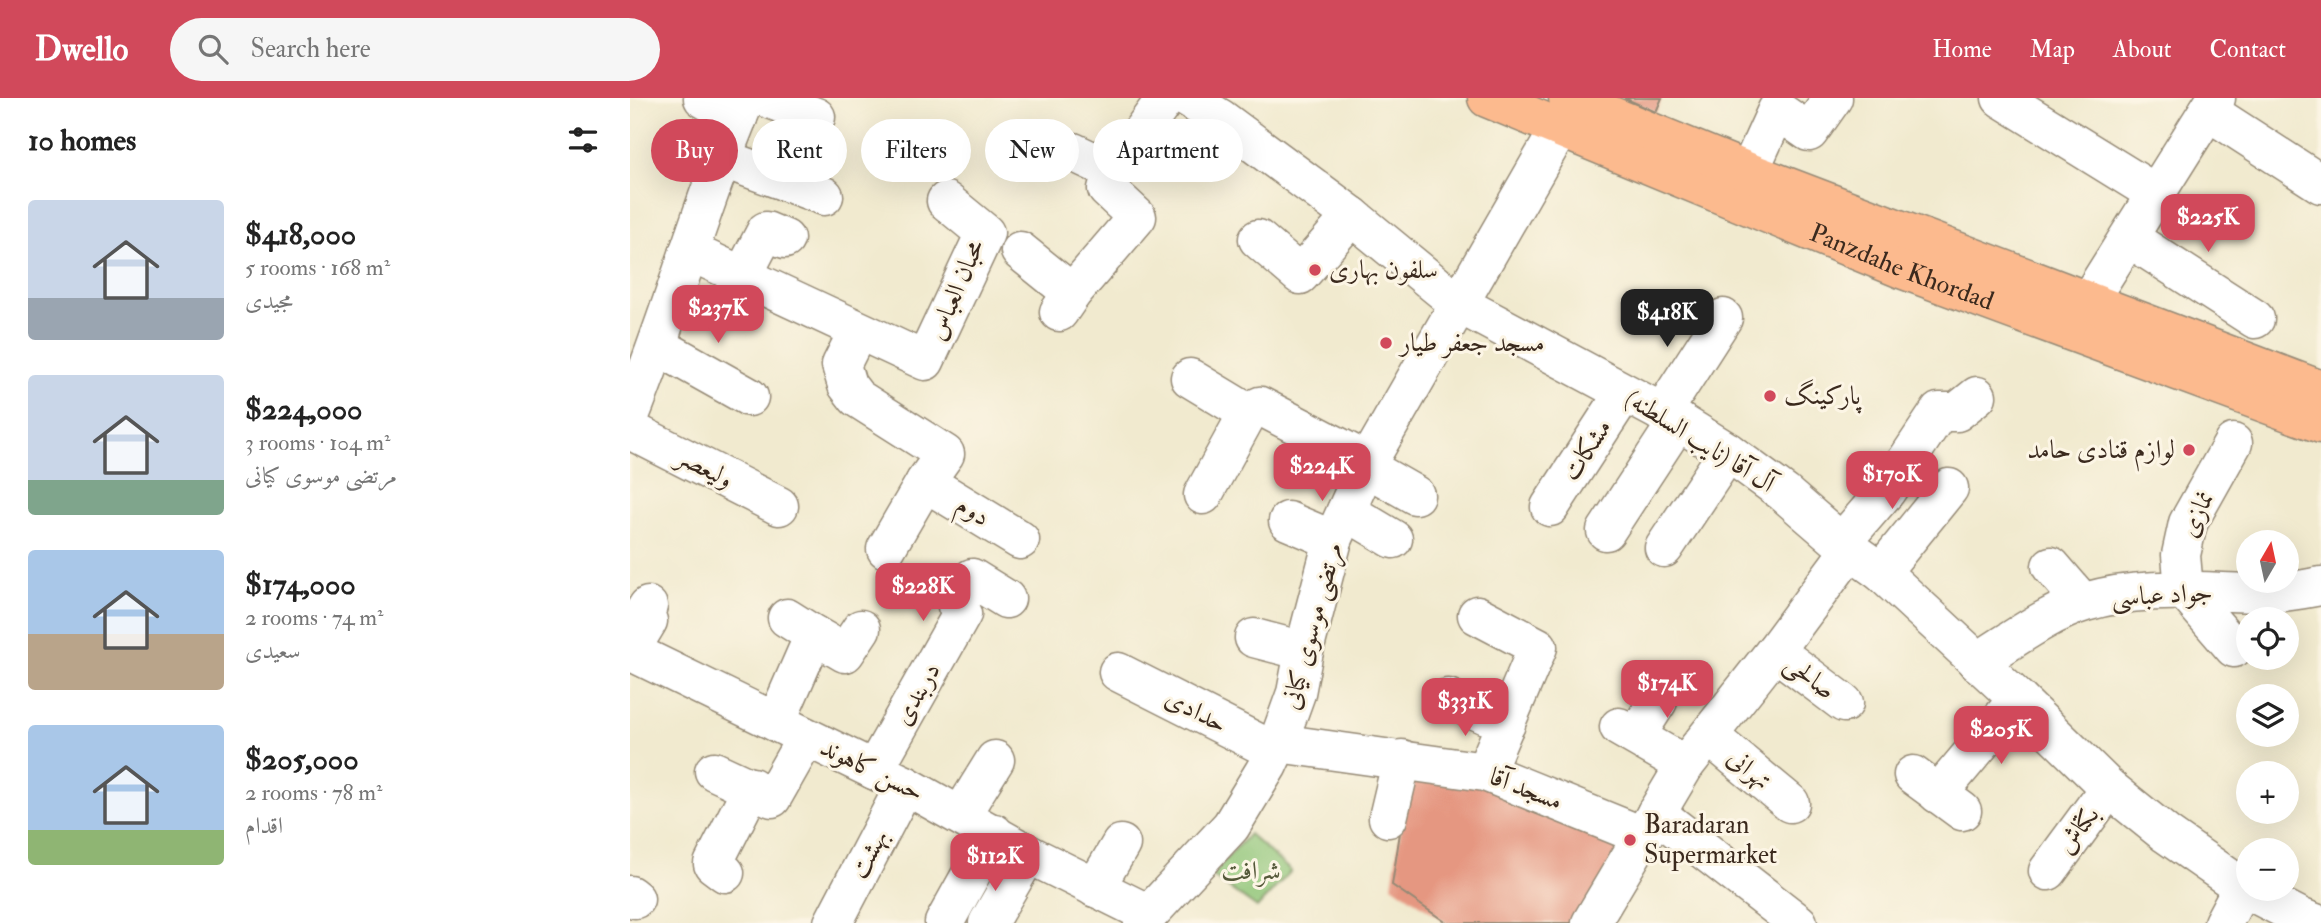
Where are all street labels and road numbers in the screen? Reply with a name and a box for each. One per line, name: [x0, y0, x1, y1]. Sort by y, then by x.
street label: Panzdahe Khordad: [1805, 217, 1998, 318]
street label: محبان العباس: [921, 235, 992, 345]
street label: آل آقا (نایب السلطنه): [1619, 382, 1783, 501]
street label: مشکات: [1555, 413, 1619, 487]
street label: ولیعصر: [669, 439, 738, 496]
street label: نمازی: [2173, 486, 2221, 542]
street label: دوم: [947, 489, 996, 539]
street label: مرتضی موسوی کیانی: [1274, 539, 1352, 714]
street label: جواد عباسی: [2111, 576, 2214, 616]
street label: صالحی: [1778, 647, 1842, 707]
street label: دربندی: [886, 657, 948, 731]
street label: حدادی: [1160, 682, 1232, 740]
street label: حسن کاهوند: [815, 731, 929, 810]
street label: تهرانی: [1721, 741, 1777, 797]
street label: مسجد آقا: [1485, 760, 1567, 818]
street label: بکتاش: [2050, 800, 2106, 860]
street label: بهشت: [843, 824, 895, 884]

